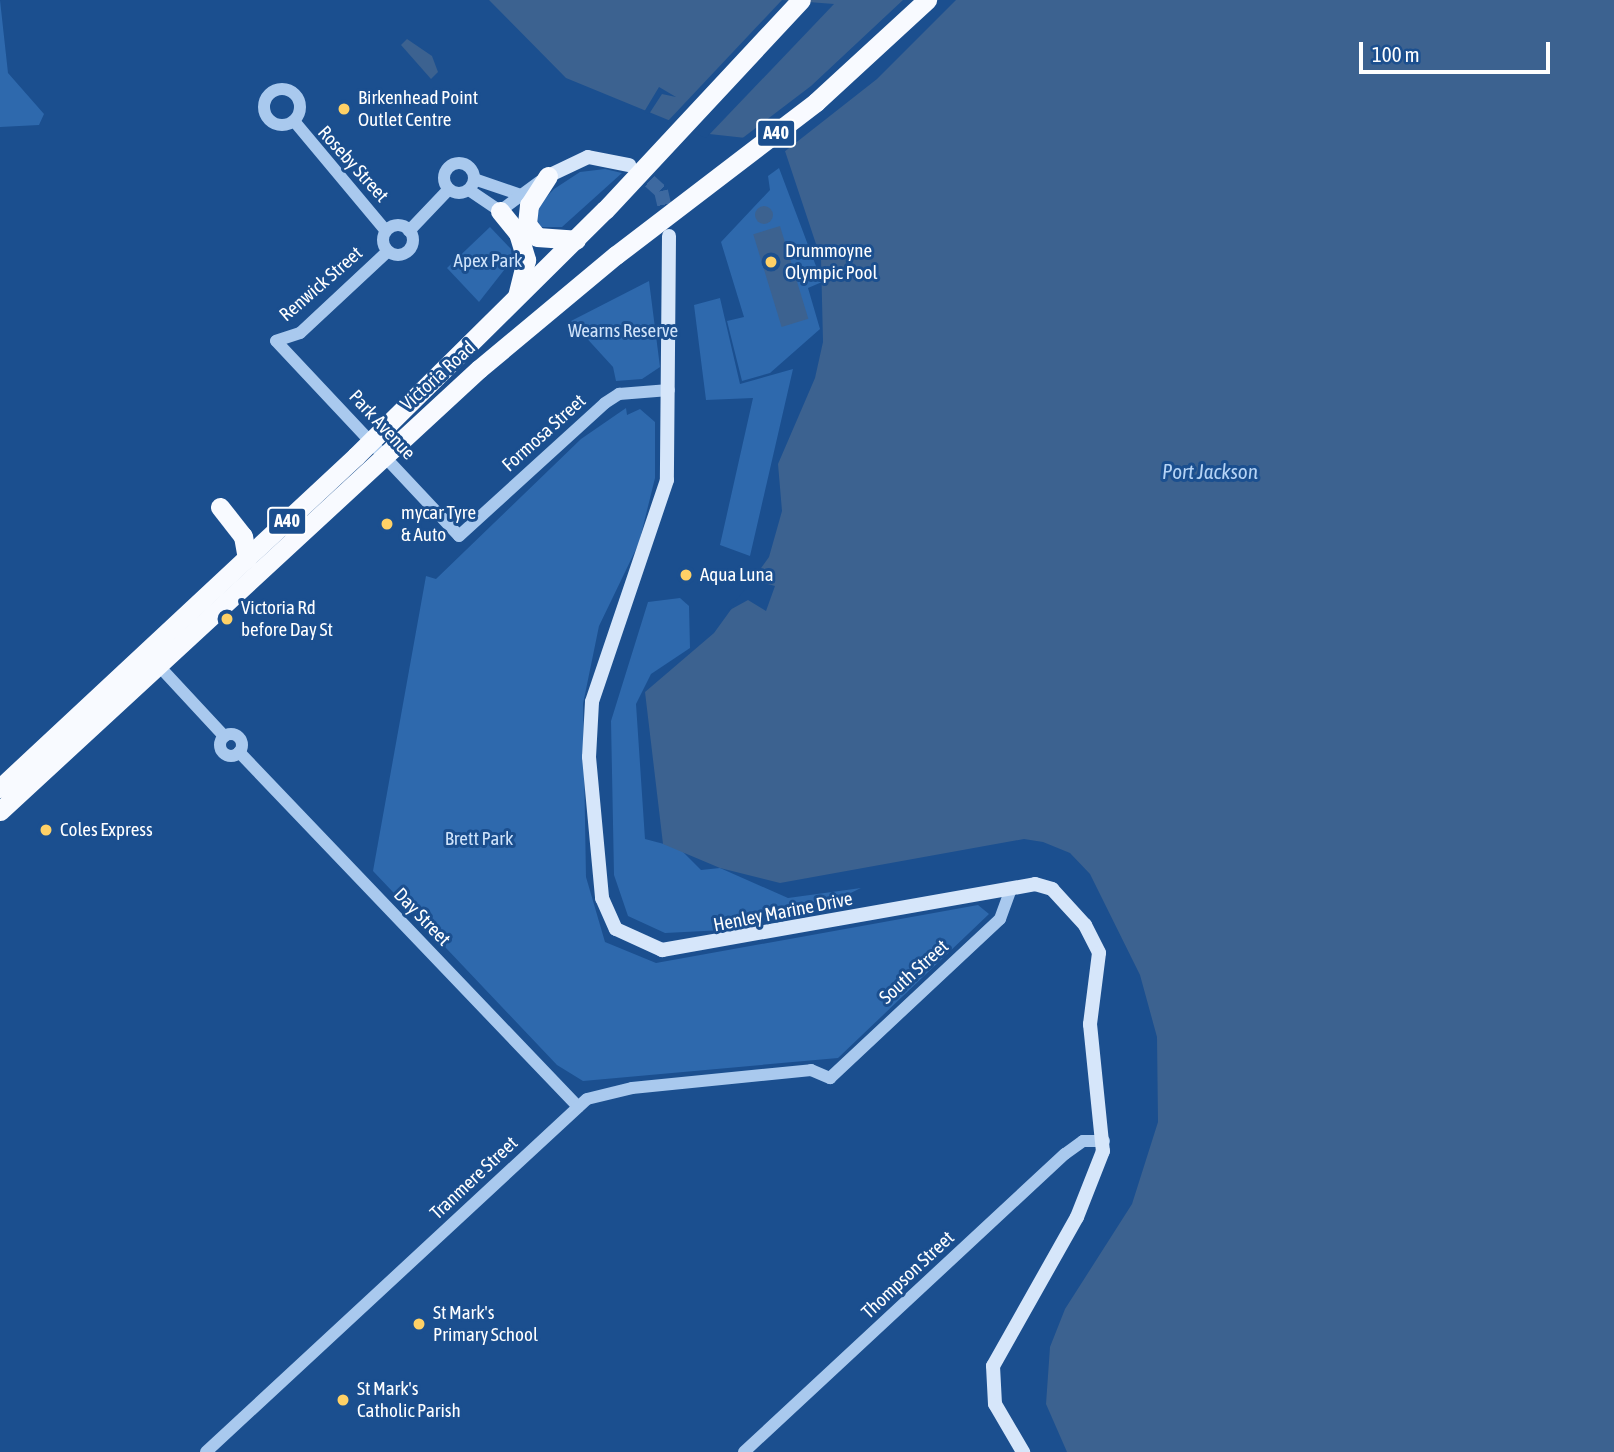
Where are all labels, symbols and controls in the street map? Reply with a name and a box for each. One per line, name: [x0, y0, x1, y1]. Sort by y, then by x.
scale bar: [1362, 28, 1553, 72]
text: 100 m: [1372, 42, 1420, 66]
place label: Birkenhead Point Outlet Centre: [358, 87, 478, 131]
marker: Birkenhead Point Outlet Centre: [336, 101, 352, 117]
road number: A40: [755, 118, 797, 148]
street label: Roseby Street: [313, 121, 393, 207]
place label: Drummoyne Olympic Pool: [785, 240, 877, 284]
street label: Renwick Street: [275, 242, 367, 326]
park label: Apex Park: [454, 250, 522, 272]
marker: Drummoyne Olympic Pool: [763, 254, 779, 270]
park label: Wearns Reserve: [568, 320, 678, 342]
street label: Victoria Road: [396, 337, 480, 415]
street label: Park Avenue: [344, 385, 420, 465]
street label: Formosa Street: [498, 390, 590, 476]
water label: Port Jackson: [1162, 458, 1258, 484]
place label: mycar Tyre & Auto: [401, 502, 476, 546]
road number: A40: [266, 506, 308, 536]
marker: mycar Tyre & Auto: [379, 516, 395, 532]
place label: Aqua Luna: [700, 564, 774, 586]
marker: Aqua Luna: [678, 567, 694, 583]
place label: Victoria Rd before Day St: [241, 597, 333, 641]
marker: Victoria Rd before Day St: [219, 611, 235, 627]
place label: Coles Express: [60, 819, 153, 841]
marker: Coles Express: [38, 822, 54, 838]
park label: Brett Park: [445, 828, 513, 850]
street label: Day Street: [389, 883, 455, 951]
street label: Henley Marine Drive: [711, 887, 855, 937]
street label: South Street: [875, 935, 953, 1009]
street label: Tranmere Street: [426, 1132, 522, 1224]
street label: Thompson Street: [857, 1226, 959, 1324]
place label: St Mark's Primary School: [433, 1302, 538, 1346]
marker: St Mark's Primary School: [411, 1316, 427, 1332]
place label: St Mark's Catholic Parish: [357, 1378, 461, 1422]
marker: St Mark's Catholic Parish: [335, 1392, 351, 1408]

